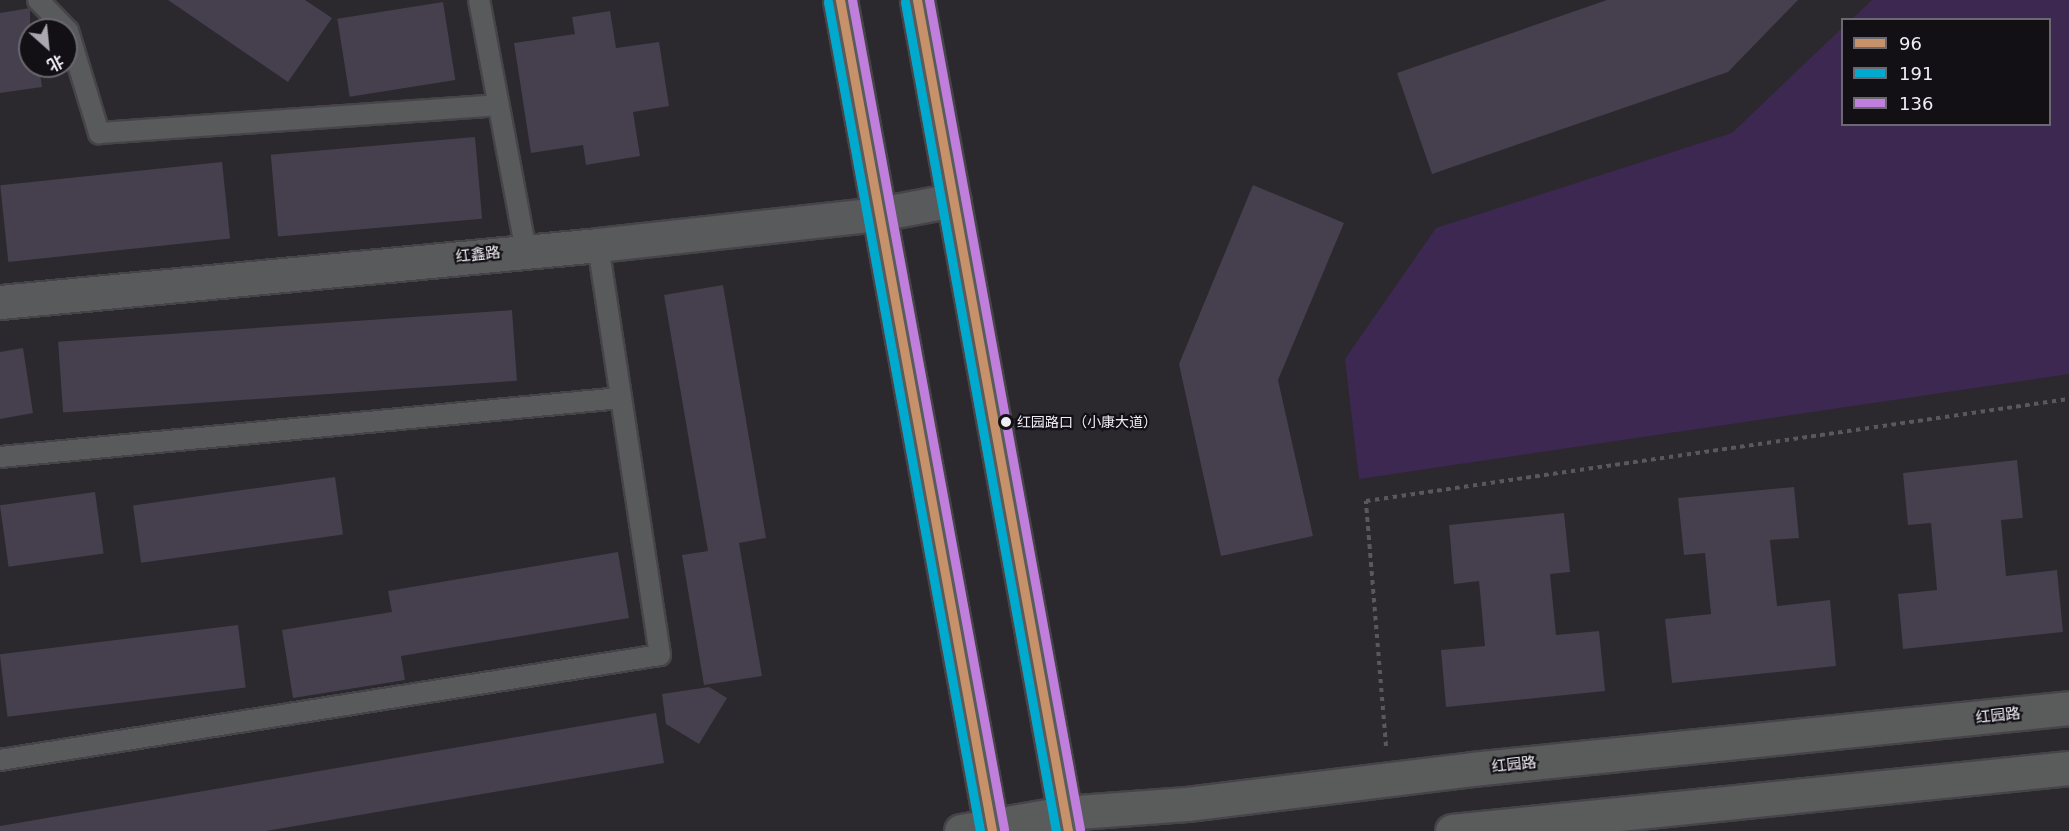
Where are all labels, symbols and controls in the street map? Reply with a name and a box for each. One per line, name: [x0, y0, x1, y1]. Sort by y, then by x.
north arrow: [18, 18, 78, 78]
legend: [1841, 18, 2051, 126]
text: 96: [1899, 33, 1922, 54]
text: 北: [44, 51, 67, 75]
text: 191: [1899, 63, 1933, 84]
text: 136: [1899, 93, 1933, 114]
street label: 红鑫路: [455, 244, 501, 266]
place label: 红园路口（小康大道）: [1017, 414, 1157, 430]
marker: 红园路口（小康大道）: [1000, 416, 1012, 428]
street label: 红园路: [1975, 705, 2021, 727]
street label: 红园路: [1491, 754, 1537, 776]

